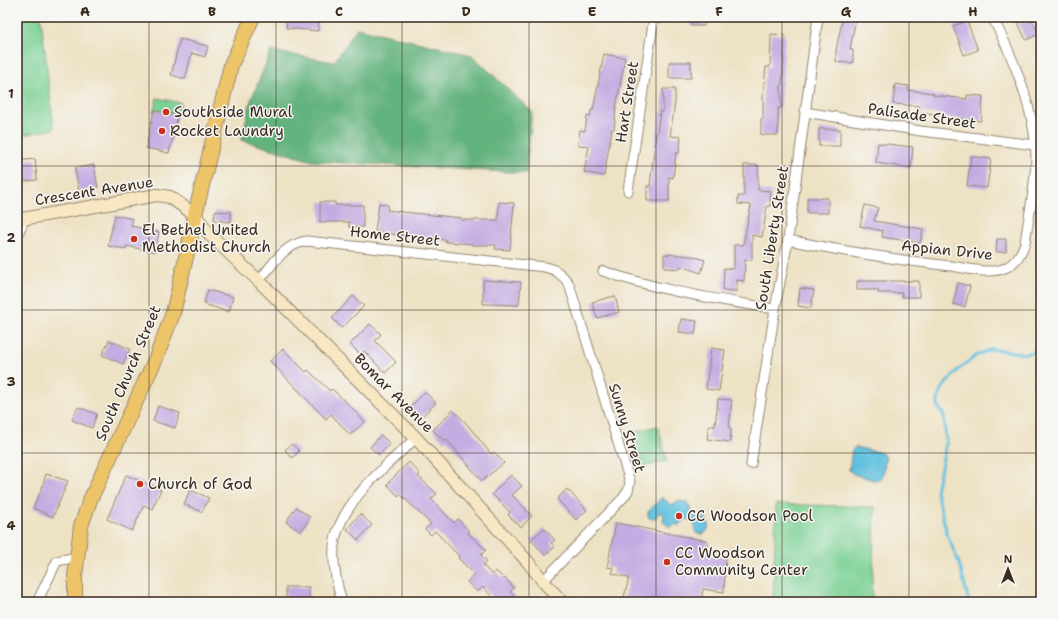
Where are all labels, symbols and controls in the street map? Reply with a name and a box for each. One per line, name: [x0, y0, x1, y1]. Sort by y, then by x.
text: A: [80, 3, 90, 20]
text: B: [208, 3, 216, 20]
text: C: [335, 3, 343, 20]
text: D: [461, 3, 471, 20]
text: E: [588, 3, 597, 20]
text: F: [715, 3, 723, 20]
text: G: [841, 3, 852, 20]
text: H: [968, 3, 978, 20]
street label: Hart Street: [611, 60, 643, 144]
text: 1: [8, 85, 14, 102]
street label: Palisade Street: [867, 99, 977, 133]
place label: Southside Mural: [174, 102, 293, 122]
marker: Southside Mural: [161, 107, 171, 117]
place label: Rocket Laundry: [170, 121, 284, 141]
marker: Rocket Laundry: [157, 126, 167, 136]
street label: South Liberty Street: [751, 164, 793, 312]
street label: Crescent Avenue: [33, 172, 155, 210]
place label: El Bethel United Methodist Church: [142, 220, 271, 257]
street label: Home Street: [349, 221, 441, 251]
text: 2: [6, 229, 16, 246]
marker: El Bethel United Methodist Church: [129, 234, 139, 244]
street label: Appian Drive: [900, 235, 994, 265]
street label: South Church Street: [90, 302, 166, 444]
street label: Bomar Avenue: [350, 349, 438, 437]
text: 3: [6, 373, 16, 390]
street label: Sunny Street: [604, 381, 650, 475]
place label: Church of God: [148, 474, 253, 494]
marker: Church of God: [135, 479, 145, 489]
place label: CC Woodson Pool: [687, 506, 814, 526]
marker: CC Woodson Pool: [674, 511, 684, 521]
text: 4: [6, 517, 16, 534]
place label: CC Woodson Community Center: [675, 543, 808, 580]
north arrow: [988, 549, 1028, 589]
text: N: [1004, 552, 1013, 567]
marker: CC Woodson Community Center: [662, 557, 672, 567]

